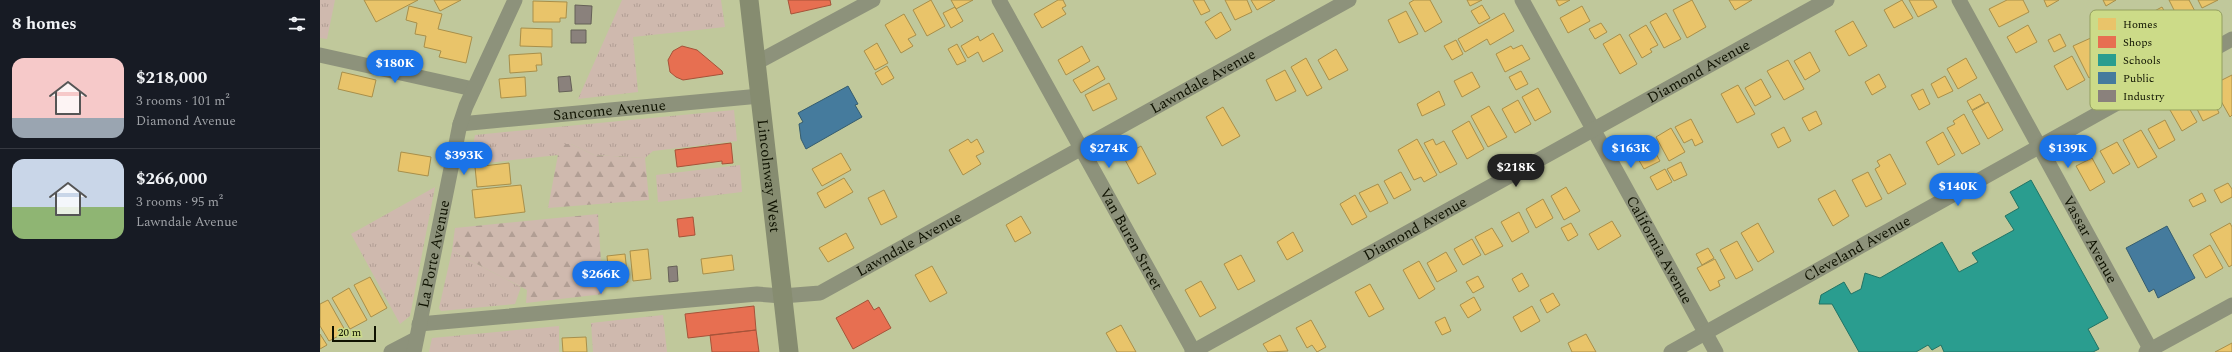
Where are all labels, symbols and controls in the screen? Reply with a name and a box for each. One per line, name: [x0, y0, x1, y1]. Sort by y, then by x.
legend: [2090, 10, 2222, 110]
text: 8 homes: [12, 11, 77, 37]
icon: filters: [286, 13, 308, 35]
text: Homes: [2123, 16, 2157, 33]
street label: Diamond Avenue: [1643, 34, 1755, 110]
text: Shops: [2123, 34, 2152, 51]
street label: Lawndale Avenue: [1146, 43, 1260, 120]
pin: $180K: [367, 50, 423, 84]
text: Schools: [2123, 52, 2161, 69]
text: $180K: [375, 53, 415, 73]
text: $218,000: [136, 65, 207, 91]
text: Public: [2123, 70, 2154, 87]
icon: home: [44, 74, 92, 122]
text: Industry: [2123, 88, 2165, 105]
text: 3 rooms · 101 m²: [136, 91, 230, 111]
street label: Sancome Avenue: [552, 94, 667, 127]
text: Diamond Avenue: [136, 111, 236, 131]
street label: Lincolnway West: [751, 118, 786, 234]
pin: $274K: [1081, 135, 1137, 169]
pin: $163K: [1603, 135, 1659, 169]
pin: $139K: [2040, 135, 2096, 169]
text: $274K: [1089, 138, 1129, 158]
text: $163K: [1611, 138, 1651, 158]
text: $139K: [2048, 138, 2088, 158]
pin: $393K: [436, 142, 492, 176]
text: $393K: [444, 145, 484, 165]
pin: $218K: [1488, 154, 1544, 188]
text: $218K: [1496, 157, 1536, 177]
text: $266,000: [136, 166, 207, 192]
pin: $140K: [1930, 173, 1986, 207]
icon: home: [44, 175, 92, 223]
text: $140K: [1938, 176, 1978, 196]
street label: Van Buren Street: [1093, 184, 1168, 294]
street label: Diamond Avenue: [1359, 191, 1471, 267]
street label: Vassar Avenue: [2056, 191, 2123, 288]
text: 3 rooms · 95 m²: [136, 192, 223, 212]
street label: California Avenue: [1620, 192, 1698, 308]
street label: La Porte Avenue: [412, 198, 456, 310]
street label: Lawndale Avenue: [852, 206, 966, 283]
street label: Cleveland Avenue: [1800, 210, 1915, 288]
text: Lawndale Avenue: [136, 212, 238, 232]
pin: $266K: [573, 261, 629, 295]
text: $266K: [581, 264, 621, 284]
scale bar: [332, 324, 376, 343]
text: 20 m: [338, 324, 361, 341]

